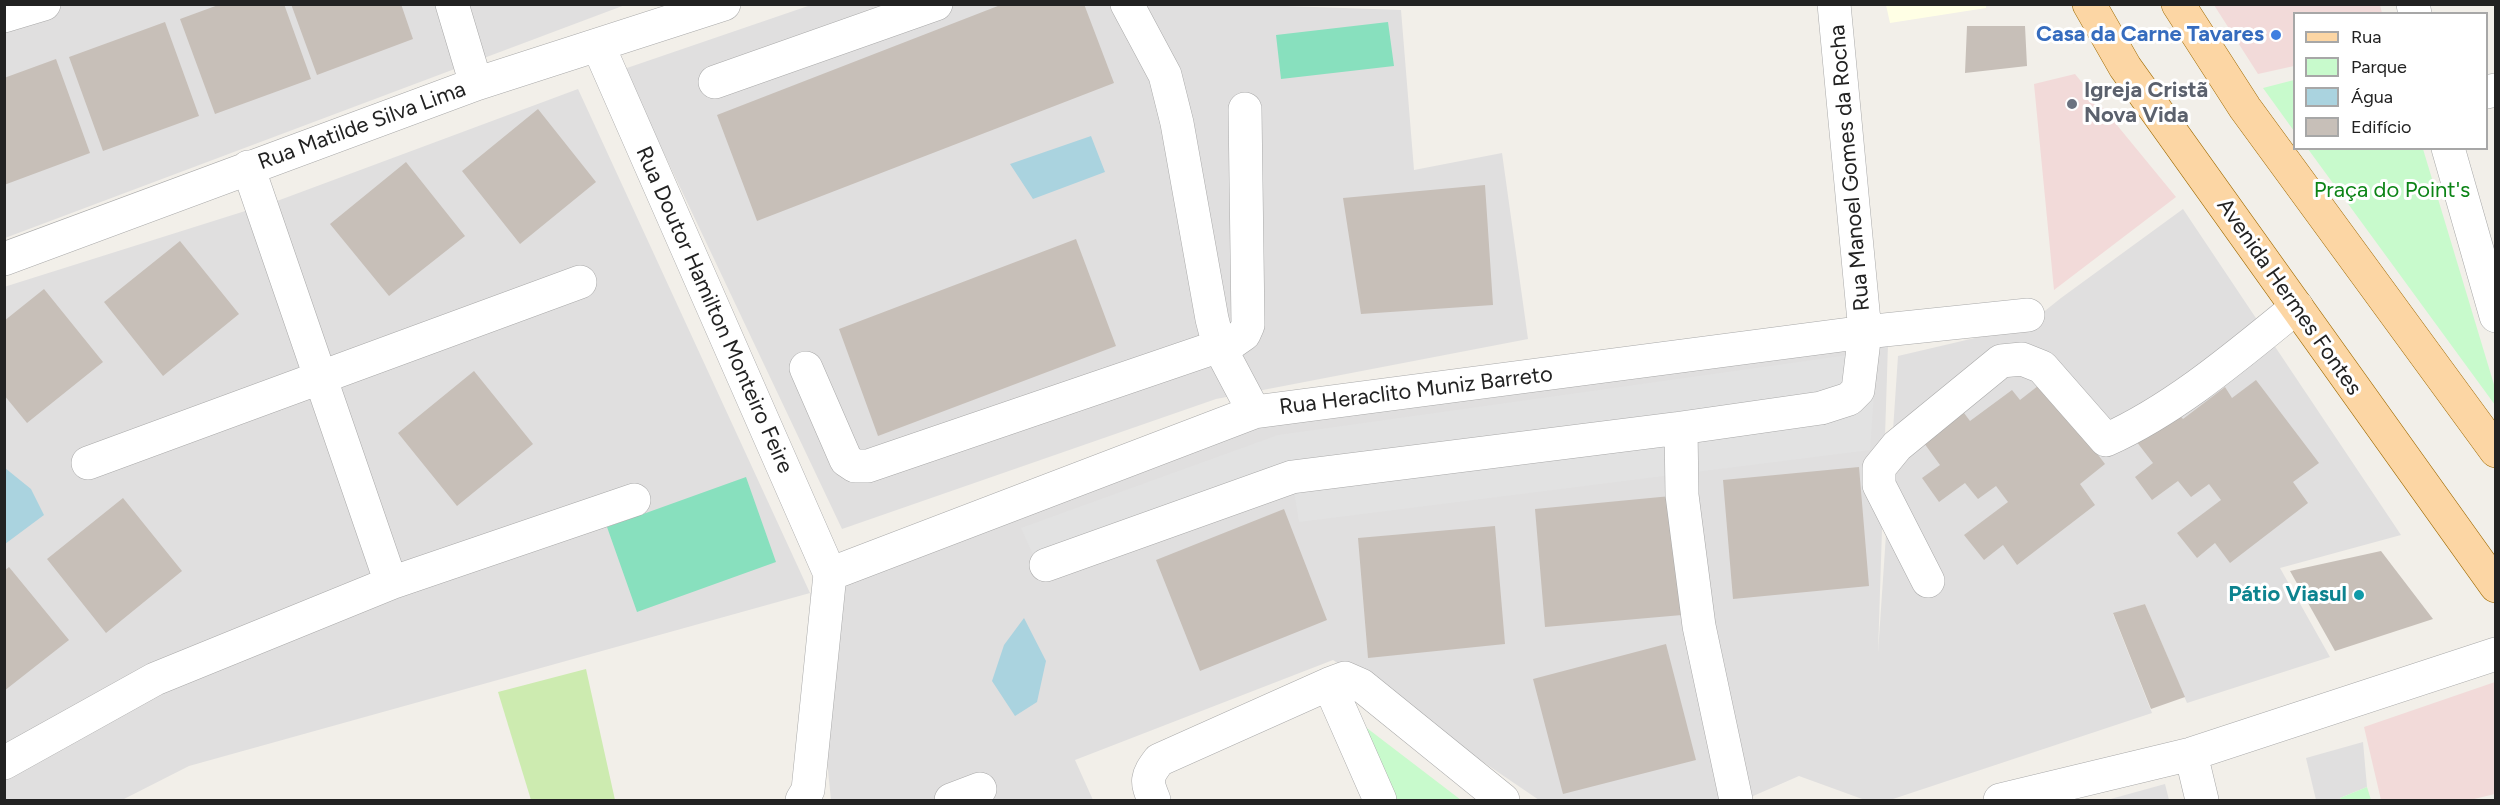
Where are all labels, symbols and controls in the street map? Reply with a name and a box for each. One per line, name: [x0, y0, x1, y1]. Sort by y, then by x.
legend: [2293, 12, 2488, 150]
place label: Casa da Carne Tavares: [2036, 22, 2264, 48]
street label: Rua Manoel Gomes da Rocha: [1824, 24, 1876, 312]
text: Rua: [2351, 26, 2382, 48]
marker: Casa da Carne Tavares: [2269, 28, 2283, 42]
text: Parque: [2351, 56, 2407, 78]
street label: Rua Matilde Silva Lima: [255, 76, 469, 176]
place label: Igreja Cristã Nova Vida: [2084, 78, 2208, 130]
text: Água: [2351, 86, 2393, 108]
marker: Igreja Cristã Nova Vida: [2065, 97, 2079, 111]
text: Edifício: [2351, 116, 2412, 138]
street label: Rua Doutor Hamilton Monteiro Feire: [630, 143, 798, 477]
park label: Praça do Point's: [2314, 178, 2470, 204]
street label: Avenida Hermes Fontes: [2211, 193, 2367, 401]
street label: Rua Heraclito Muniz Barreto: [1278, 361, 1554, 421]
place label: Pátio Viasul: [2228, 582, 2347, 608]
marker: Pátio Viasul: [2352, 588, 2366, 602]

